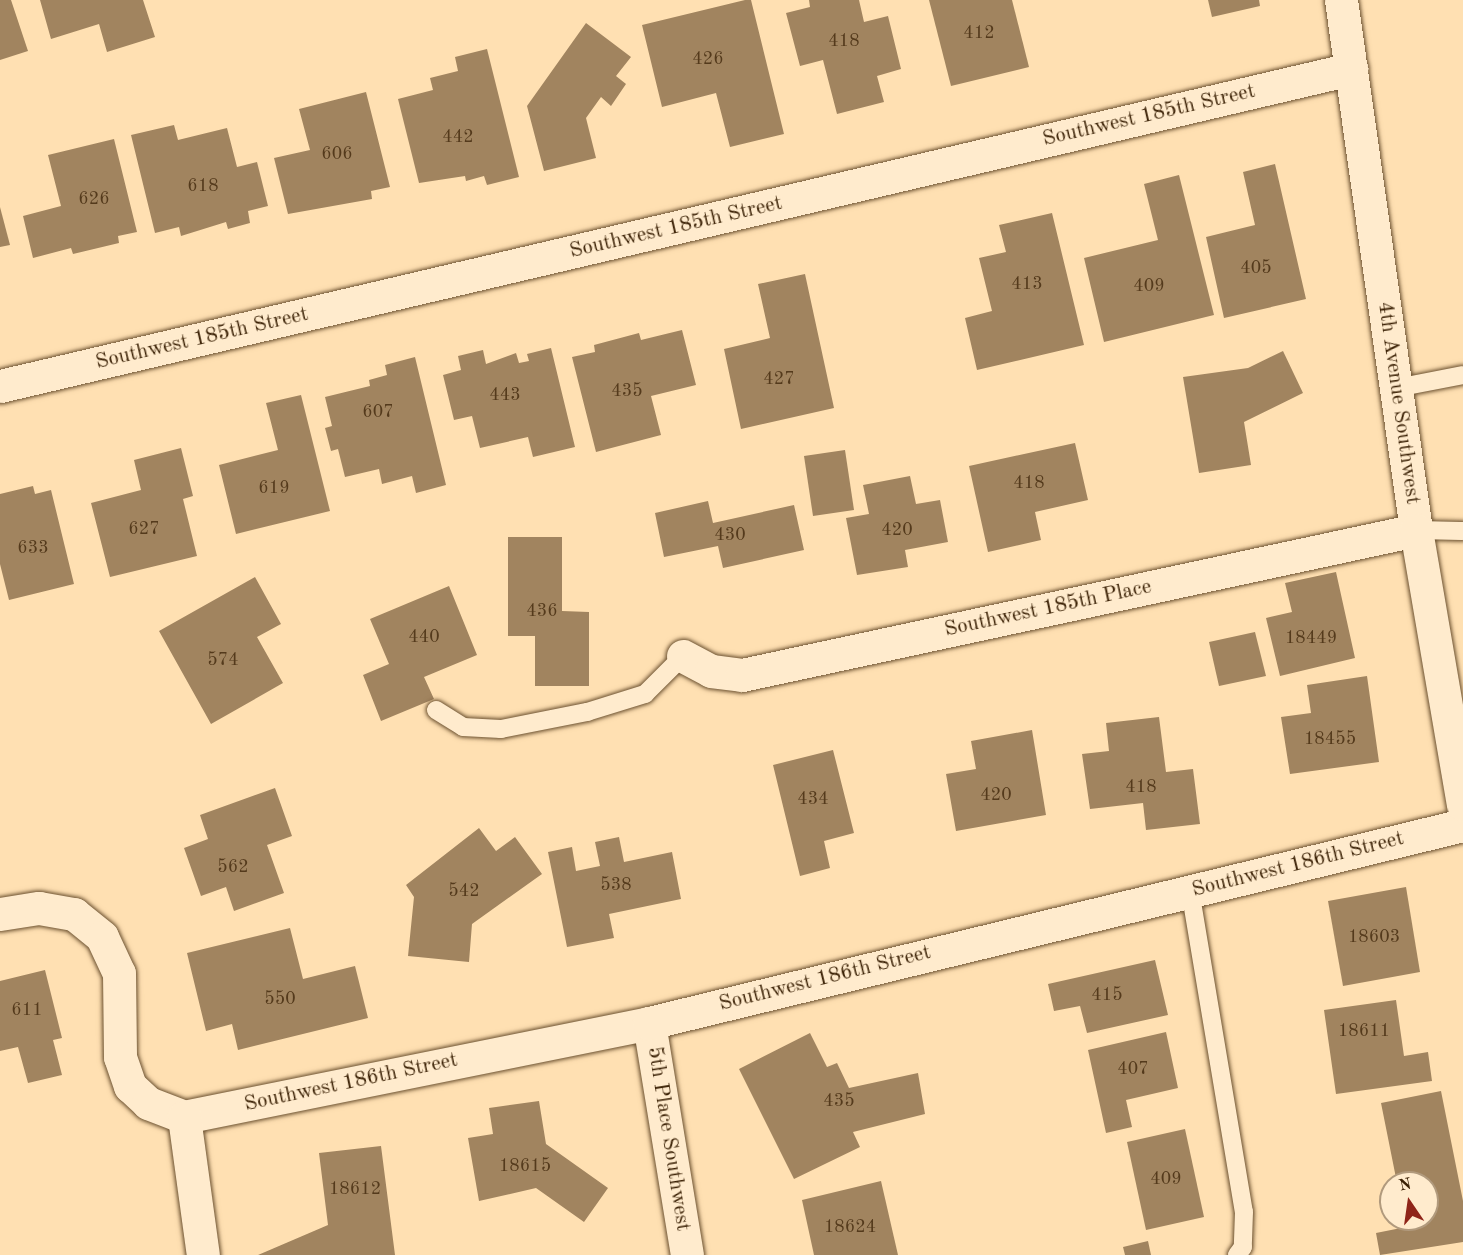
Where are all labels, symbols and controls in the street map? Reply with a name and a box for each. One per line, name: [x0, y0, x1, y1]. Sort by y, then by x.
house number: 412: [963, 22, 995, 44]
house number: 418: [828, 30, 860, 52]
house number: 426: [692, 48, 724, 70]
street label: Southwest 185th Street: [1040, 79, 1258, 153]
house number: 442: [442, 126, 474, 148]
house number: 606: [321, 143, 353, 165]
house number: 618: [187, 175, 219, 197]
house number: 626: [78, 188, 110, 210]
street label: Southwest 185th Street: [567, 191, 785, 265]
house number: 405: [1240, 257, 1272, 279]
house number: 413: [1011, 273, 1043, 295]
house number: 409: [1133, 275, 1165, 297]
street label: 4th Avenue Southwest: [1371, 300, 1425, 506]
street label: Southwest 185th Street: [93, 302, 311, 376]
house number: 427: [763, 368, 795, 390]
house number: 435: [611, 380, 643, 402]
house number: 443: [489, 384, 521, 406]
house number: 607: [362, 401, 394, 423]
house number: 418: [1013, 472, 1045, 494]
house number: 619: [258, 477, 290, 499]
house number: 627: [128, 518, 160, 540]
house number: 420: [881, 519, 913, 541]
house number: 430: [714, 524, 746, 546]
house number: 633: [17, 537, 49, 559]
street label: Southwest 185th Place: [942, 575, 1154, 643]
house number: 436: [526, 600, 558, 622]
house number: 440: [408, 626, 440, 648]
house number: 18449: [1285, 627, 1337, 649]
house number: 574: [207, 649, 239, 671]
house number: 18455: [1304, 728, 1356, 750]
house number: 418: [1125, 776, 1157, 798]
house number: 420: [980, 784, 1012, 806]
house number: 434: [797, 788, 829, 810]
street label: Southwest 186th Street: [1189, 826, 1407, 904]
house number: 562: [217, 856, 249, 878]
house number: 538: [600, 874, 632, 896]
house number: 542: [448, 880, 480, 902]
house number: 18603: [1348, 926, 1400, 948]
street label: Southwest 186th Street: [716, 940, 934, 1018]
house number: 415: [1091, 984, 1123, 1006]
house number: 550: [264, 988, 296, 1010]
house number: 611: [11, 999, 43, 1021]
house number: 18611: [1338, 1020, 1390, 1042]
street label: 5th Place Southwest: [641, 1045, 695, 1233]
street label: Southwest 186th Street: [242, 1048, 460, 1118]
house number: 407: [1117, 1058, 1149, 1080]
house number: 435: [823, 1090, 855, 1112]
house number: 18615: [499, 1155, 551, 1177]
house number: 409: [1150, 1168, 1182, 1190]
north arrow: [1379, 1171, 1439, 1231]
text: N: [1398, 1176, 1413, 1195]
house number: 18612: [329, 1178, 381, 1200]
house number: 18624: [824, 1216, 876, 1238]

